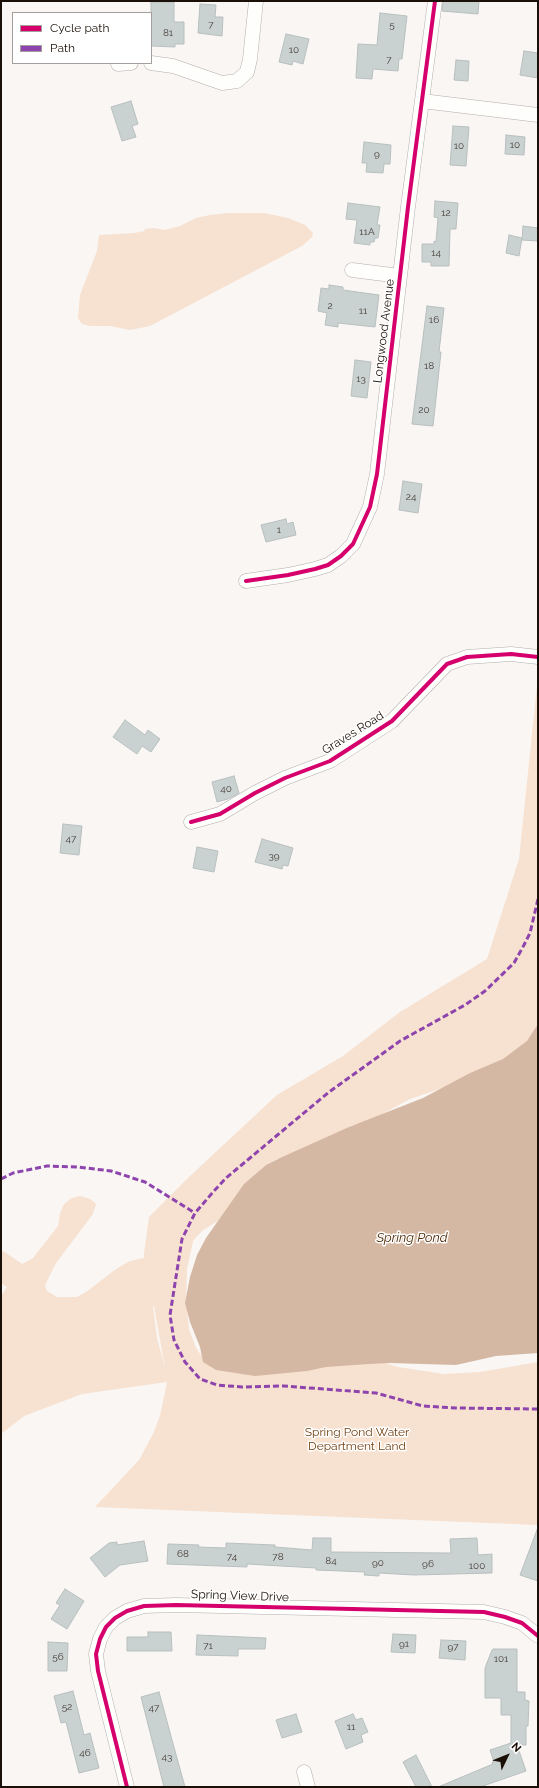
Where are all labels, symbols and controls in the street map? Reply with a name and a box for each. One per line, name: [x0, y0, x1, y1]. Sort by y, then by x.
legend: [12, 12, 152, 64]
house number: 7: [208, 19, 214, 31]
house number: 5: [389, 19, 395, 31]
text: Cycle path: [50, 21, 109, 35]
house number: 81: [163, 27, 173, 39]
text: Path: [50, 41, 75, 55]
house number: 10: [289, 44, 299, 56]
house number: 7: [386, 54, 392, 66]
house number: 10: [510, 139, 520, 151]
house number: 10: [454, 140, 464, 152]
house number: 9: [374, 148, 380, 160]
house number: 12: [441, 207, 451, 219]
house number: 11A: [359, 226, 375, 238]
house number: 14: [431, 247, 441, 259]
street label: Longwood Avenue: [370, 278, 398, 384]
house number: 2: [327, 300, 333, 312]
house number: 11: [359, 305, 367, 317]
house number: 16: [429, 314, 439, 326]
house number: 18: [424, 360, 434, 372]
house number: 13: [356, 373, 366, 385]
house number: 20: [418, 404, 430, 416]
house number: 24: [406, 491, 416, 503]
house number: 1: [277, 524, 281, 536]
street label: Graves Road: [320, 708, 386, 758]
house number: 40: [220, 783, 232, 795]
house number: 47: [66, 833, 76, 845]
house number: 39: [268, 850, 280, 862]
water label: Spring Pond: [377, 1230, 447, 1246]
park label: Spring Pond Water Department Land: [305, 1425, 409, 1453]
house number: 68: [177, 1548, 189, 1560]
house number: 74: [227, 1551, 237, 1563]
house number: 78: [272, 1551, 284, 1563]
house number: 84: [325, 1555, 337, 1567]
house number: 90: [372, 1557, 384, 1569]
house number: 96: [422, 1558, 434, 1570]
house number: 100: [469, 1560, 485, 1572]
street label: Spring View Drive: [191, 1587, 289, 1605]
house number: 91: [399, 1638, 409, 1650]
house number: 71: [203, 1640, 213, 1652]
house number: 97: [447, 1641, 459, 1653]
house number: 56: [52, 1651, 64, 1663]
house number: 101: [494, 1653, 508, 1665]
house number: 52: [62, 1701, 72, 1713]
house number: 47: [149, 1702, 159, 1714]
house number: 11: [347, 1721, 355, 1733]
north arrow: [487, 1736, 527, 1776]
text: N: [509, 1740, 524, 1755]
house number: 46: [79, 1747, 91, 1759]
house number: 43: [162, 1751, 172, 1763]

